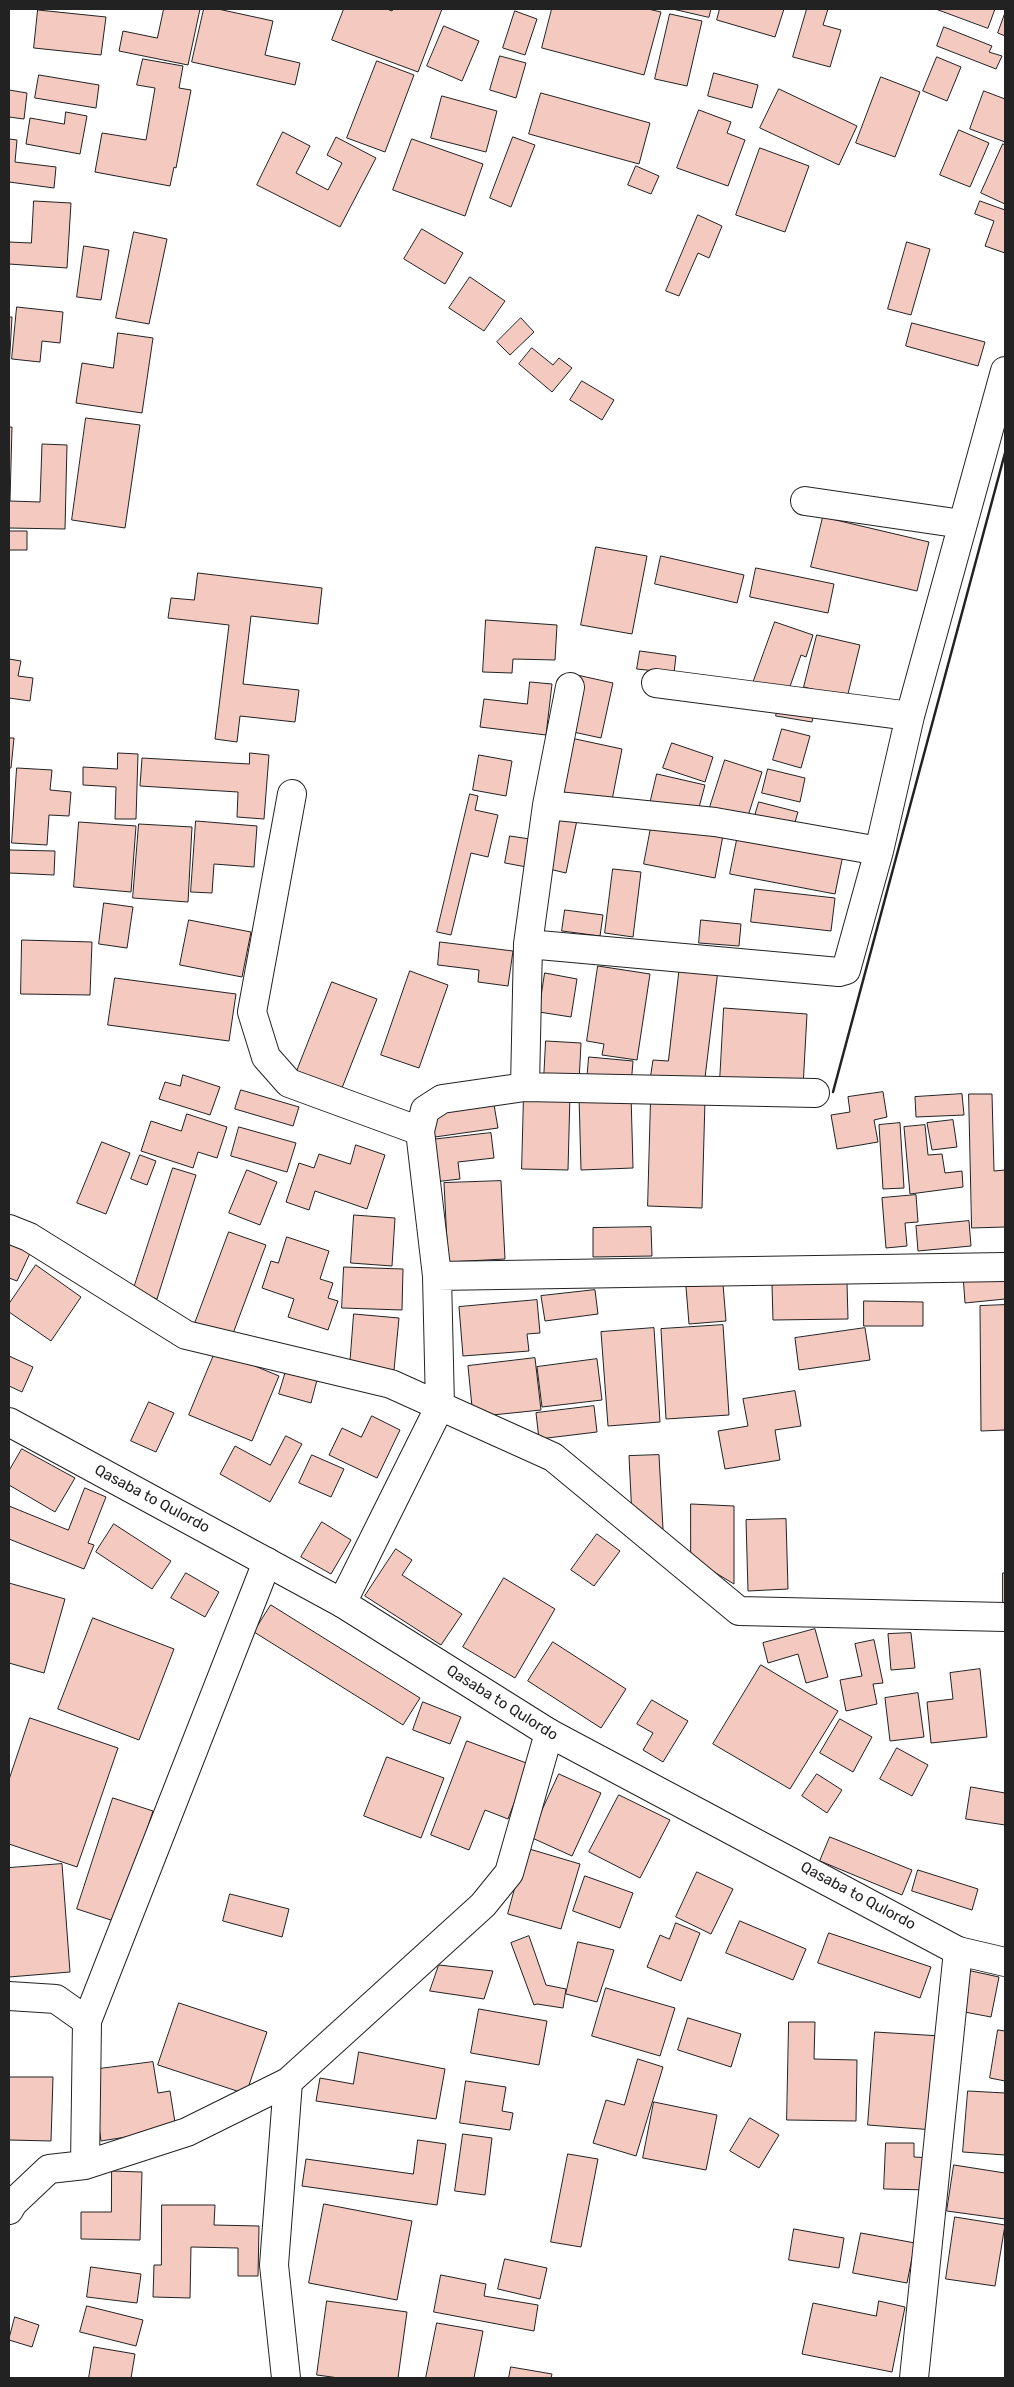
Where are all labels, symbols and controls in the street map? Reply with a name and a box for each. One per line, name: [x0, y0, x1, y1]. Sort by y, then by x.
street label: Qasaba to Qulordo: [91, 1461, 213, 1537]
street label: Qasaba to Qulordo: [443, 1661, 561, 1745]
street label: Qasaba to Qulordo: [797, 1858, 919, 1934]

